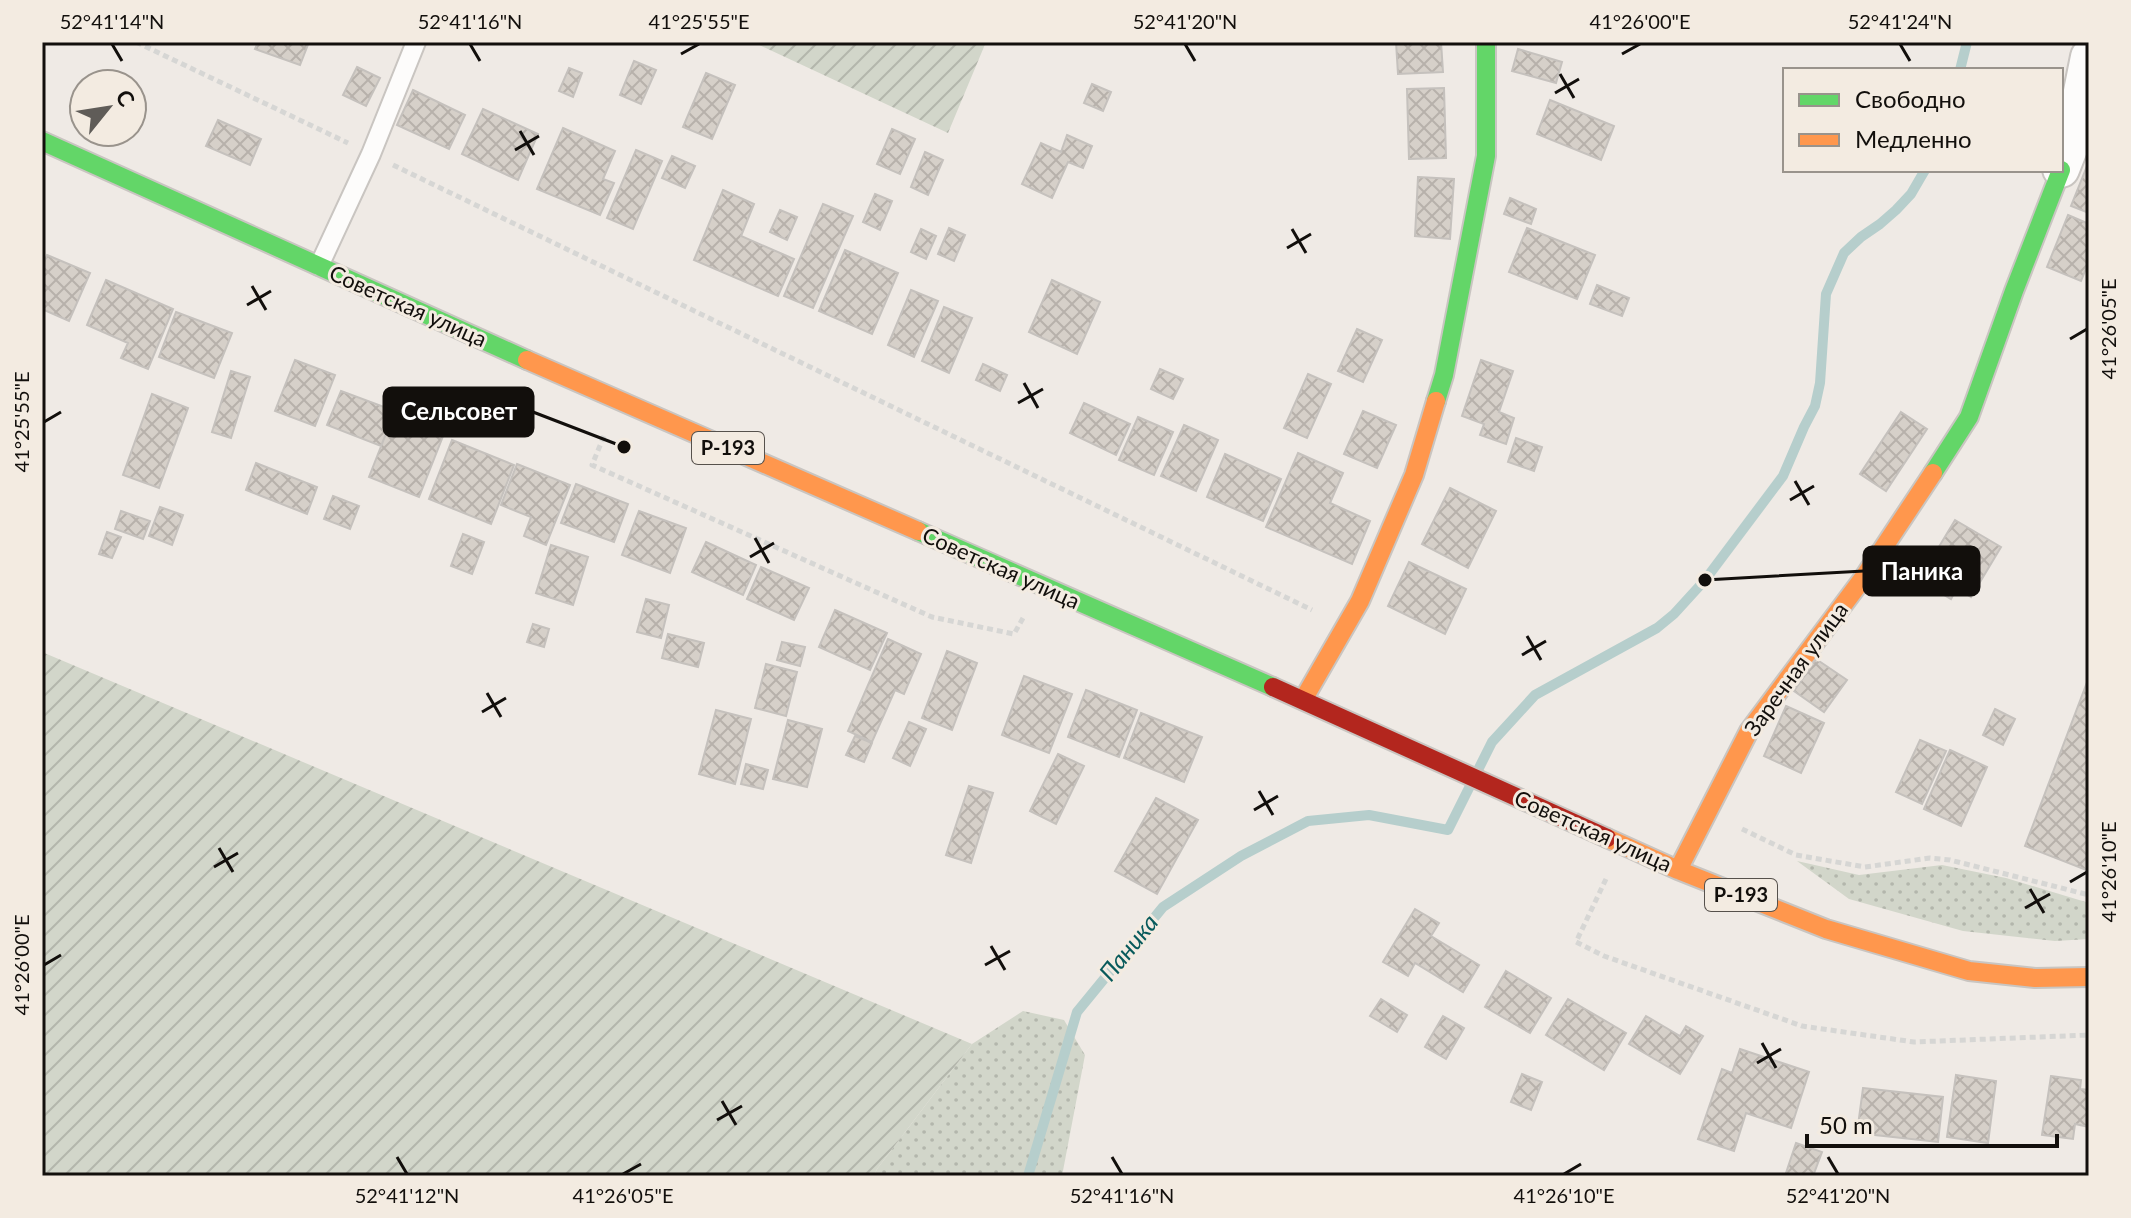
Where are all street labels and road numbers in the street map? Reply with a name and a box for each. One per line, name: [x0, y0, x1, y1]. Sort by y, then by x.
street label: Советская улица: [325, 259, 491, 352]
road number: Р-193: [692, 432, 764, 464]
street label: Советская улица: [918, 521, 1084, 614]
street label: Заречная улица: [1738, 597, 1853, 741]
street label: Советская улица: [1510, 784, 1676, 877]
road number: Р-193: [1705, 879, 1777, 911]

